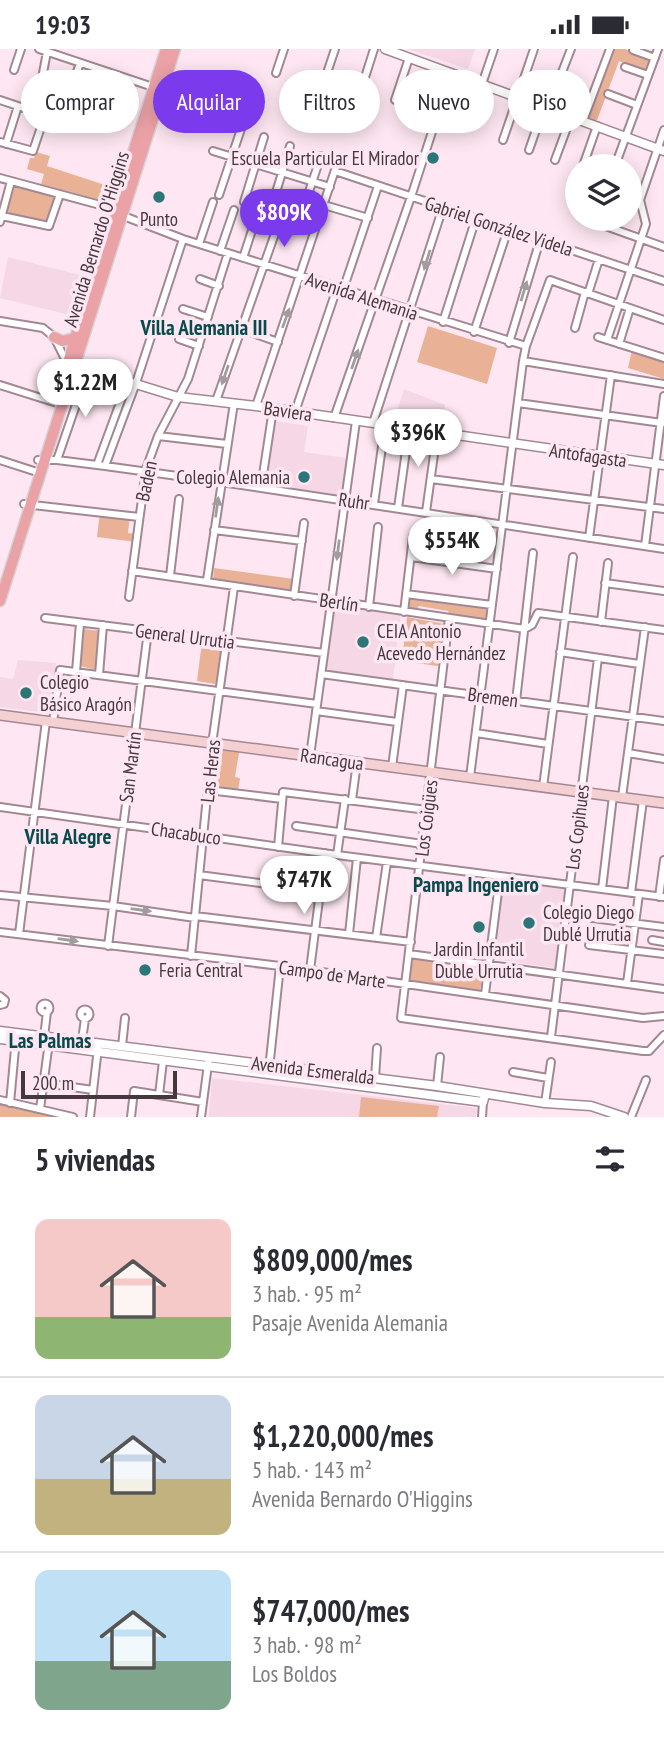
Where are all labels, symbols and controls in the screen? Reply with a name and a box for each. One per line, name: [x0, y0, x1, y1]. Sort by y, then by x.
text: 19:03: [35, 8, 91, 41]
chip: Comprar: [21, 70, 139, 133]
chip: Alquilar: [153, 70, 265, 133]
chip: Filtros: [279, 70, 380, 133]
chip: Nuevo: [394, 70, 494, 133]
chip: Piso: [508, 70, 591, 133]
place label: Escuela Particular El Mirador: [231, 146, 420, 170]
street label: Avenida Bernardo O'Higgins: [58, 148, 134, 330]
marker: Escuela Particular El Mirador: [425, 150, 441, 166]
map controls: [565, 154, 642, 231]
button: layers: [565, 154, 642, 231]
marker: Punto: [151, 189, 167, 205]
pin: $809K: [235, 189, 333, 249]
street label: Gabriel González Videla: [422, 191, 576, 261]
text: $809K: [256, 197, 312, 226]
place label: Punto: [140, 207, 178, 231]
one-way arrow: [422, 249, 432, 270]
street label: Avenida Alemania: [303, 267, 421, 325]
one-way arrow: [520, 280, 530, 301]
one-way arrow: [281, 308, 292, 329]
district label: Villa Alemania III: [139, 314, 268, 341]
one-way arrow: [350, 348, 361, 369]
pin: $1.22M: [28, 359, 142, 419]
one-way arrow: [219, 365, 230, 386]
text: $1.22M: [53, 367, 117, 396]
street label: Baviera: [262, 396, 314, 426]
pin: $396K: [369, 409, 467, 469]
text: $396K: [390, 417, 446, 446]
street label: Antofagasta: [548, 438, 628, 472]
street label: Baden: [130, 458, 162, 504]
place label: Colegio Alemania: [176, 465, 290, 489]
marker: Colegio Alemania: [296, 469, 312, 485]
street label: Ruhr: [337, 487, 372, 515]
one-way arrow: [212, 496, 223, 518]
pin: $554K: [403, 517, 501, 577]
text: $554K: [424, 525, 480, 554]
one-way arrow: [332, 540, 343, 562]
street label: Berlín: [318, 587, 360, 617]
street label: General Urrutia: [134, 618, 236, 654]
place label: CEIA Antonio Acevedo Hernández: [377, 619, 506, 665]
marker: CEIA Antonio Acevedo Hernández: [355, 634, 371, 650]
place label: Colegio Básico Aragón: [40, 670, 132, 716]
street label: Bremen: [466, 682, 520, 712]
marker: Colegio Básico Aragón: [18, 685, 34, 701]
street label: San Martín: [114, 730, 146, 804]
street label: Las Heras: [195, 738, 225, 804]
street label: Rancagua: [299, 743, 365, 775]
street label: Los Coigües: [409, 778, 443, 858]
street label: Los Copihues: [560, 783, 594, 871]
street label: Chacabuco: [150, 816, 222, 850]
district label: Villa Alegre: [24, 823, 111, 850]
pin: $747K: [255, 857, 353, 916]
text: $747K: [276, 864, 332, 893]
district label: Pampa Ingeniero: [413, 871, 539, 898]
place label: Colegio Diego Dublé Urrutia: [543, 900, 634, 946]
one-way arrow: [130, 905, 152, 916]
marker: Colegio Diego Dublé Urrutia: [521, 915, 537, 931]
marker: Jardin Infantil Duble Urrutia: [471, 919, 487, 935]
one-way arrow: [57, 935, 79, 946]
place label: Jardin Infantil Duble Urrutia: [433, 937, 524, 983]
street label: Campo de Marte: [277, 955, 387, 993]
place label: Feria Central: [159, 958, 243, 982]
marker: Feria Central: [137, 962, 153, 978]
district label: Las Palmas: [9, 1027, 91, 1054]
street label: Avenida Esmeralda: [250, 1051, 376, 1089]
scale bar: [21, 1068, 177, 1100]
text: 200 m: [32, 1071, 74, 1095]
text: 5 viviendas: [35, 1140, 155, 1179]
icon: filters: [591, 1140, 629, 1178]
text: $809,000/mes: [252, 1240, 413, 1279]
icon: home: [91, 1247, 175, 1331]
text: 3 hab. · 95 m²: [252, 1279, 362, 1308]
text: Pasaje Avenida Alemania: [252, 1308, 448, 1337]
text: $1,220,000/mes: [252, 1416, 433, 1455]
icon: home: [91, 1423, 175, 1507]
text: 5 hab. · 143 m²: [252, 1455, 372, 1484]
text: Avenida Bernardo O'Higgins: [252, 1484, 473, 1513]
text: $747,000/mes: [252, 1591, 410, 1630]
icon: home: [91, 1598, 175, 1682]
text: 3 hab. · 98 m²: [252, 1630, 362, 1659]
text: Los Boldos: [252, 1659, 337, 1688]

